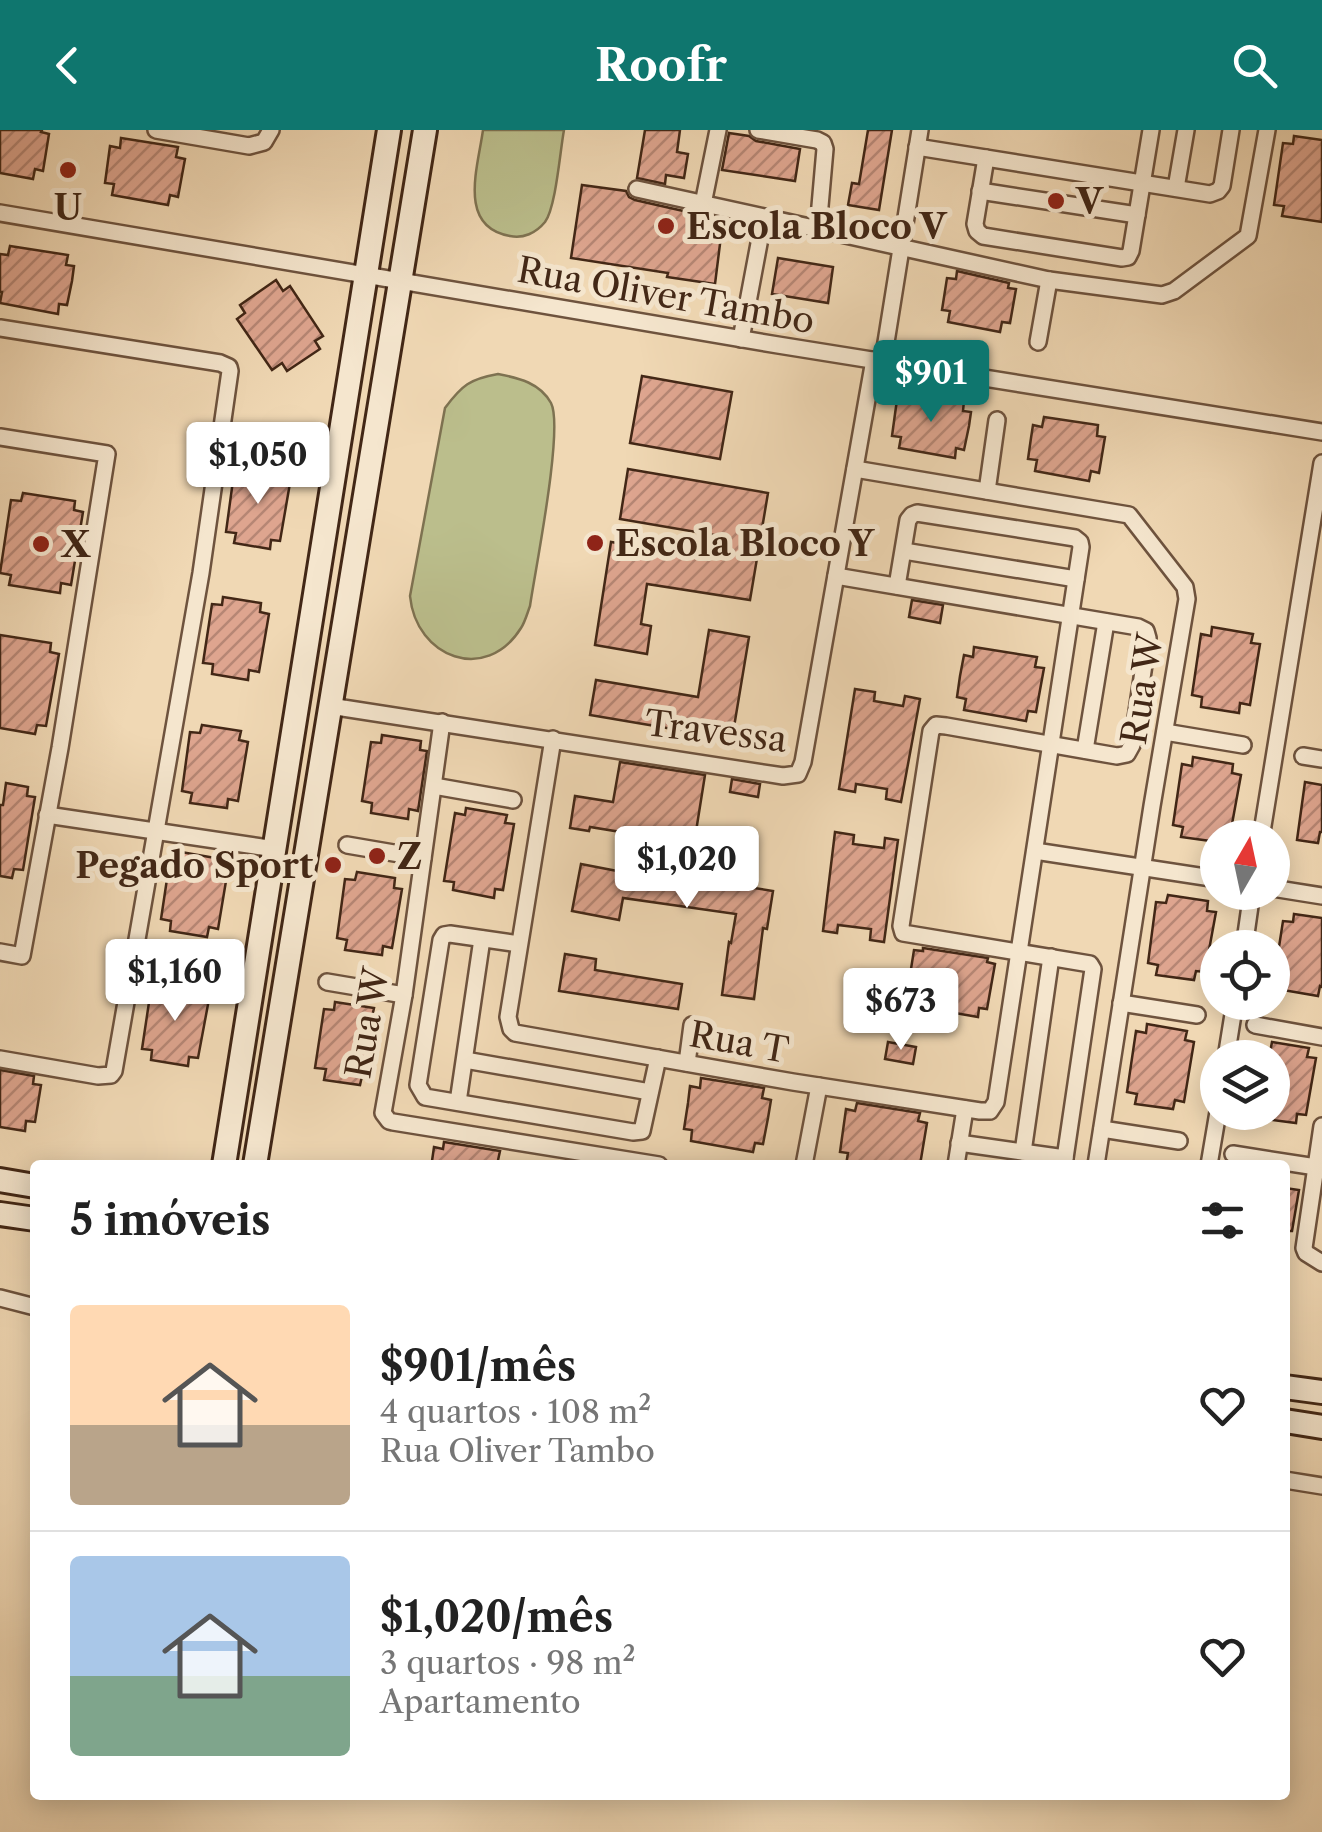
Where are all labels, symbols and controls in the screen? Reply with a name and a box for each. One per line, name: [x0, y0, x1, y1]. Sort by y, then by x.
text: Roofr: [595, 37, 727, 93]
icon: back: [40, 38, 95, 93]
icon: search: [1227, 38, 1282, 93]
marker: U: [57, 159, 79, 181]
place label: V: [1075, 180, 1104, 223]
place label: U: [54, 186, 82, 229]
marker: V: [1045, 190, 1067, 212]
place label: Escola Bloco V: [686, 205, 947, 248]
marker: Escola Bloco V: [655, 215, 677, 237]
street label: Rua Oliver Tambo: [514, 248, 818, 342]
pin: $901: [872, 340, 990, 425]
text: $901: [895, 353, 967, 392]
pin: $1,050: [177, 422, 339, 507]
text: $1,050: [208, 435, 308, 474]
place label: Escola Bloco Y: [615, 522, 875, 565]
place label: X: [60, 523, 91, 566]
marker: Escola Bloco Y: [584, 532, 606, 554]
marker: X: [30, 533, 52, 555]
street label: Rua W: [1112, 629, 1172, 747]
street label: Travessa: [643, 701, 790, 761]
north arrow: [1200, 820, 1290, 910]
map controls: [1200, 820, 1290, 1130]
pin: $1,020: [606, 826, 768, 911]
place label: Z: [397, 835, 422, 878]
text: $1,020: [637, 839, 737, 878]
place label: Pegado Sport: [75, 844, 313, 887]
marker: Z: [366, 845, 388, 867]
marker: Pegado Sport: [322, 854, 344, 876]
button: locate: [1200, 930, 1290, 1020]
pin: $1,160: [94, 939, 256, 1024]
text: $1,160: [128, 952, 222, 991]
street label: Rua W: [336, 963, 398, 1082]
pin: $673: [842, 968, 960, 1053]
text: $673: [865, 981, 937, 1020]
street label: Rua T: [686, 1012, 792, 1072]
button: layers: [1200, 1040, 1290, 1130]
icon: filters: [1195, 1193, 1250, 1248]
text: 5 imóveis: [70, 1194, 271, 1246]
text: $901/mês: [380, 1340, 576, 1392]
icon: home: [150, 1345, 270, 1465]
icon: heart: [1195, 1378, 1250, 1433]
text: 4 quartos · 108 m²: [380, 1392, 651, 1431]
text: Rua Oliver Tambo: [380, 1431, 655, 1470]
text: $1,020/mês: [380, 1591, 613, 1643]
icon: home: [150, 1596, 270, 1716]
icon: heart: [1195, 1629, 1250, 1684]
text: 3 quartos · 98 m²: [380, 1643, 636, 1682]
text: Apartamento: [380, 1682, 581, 1721]

